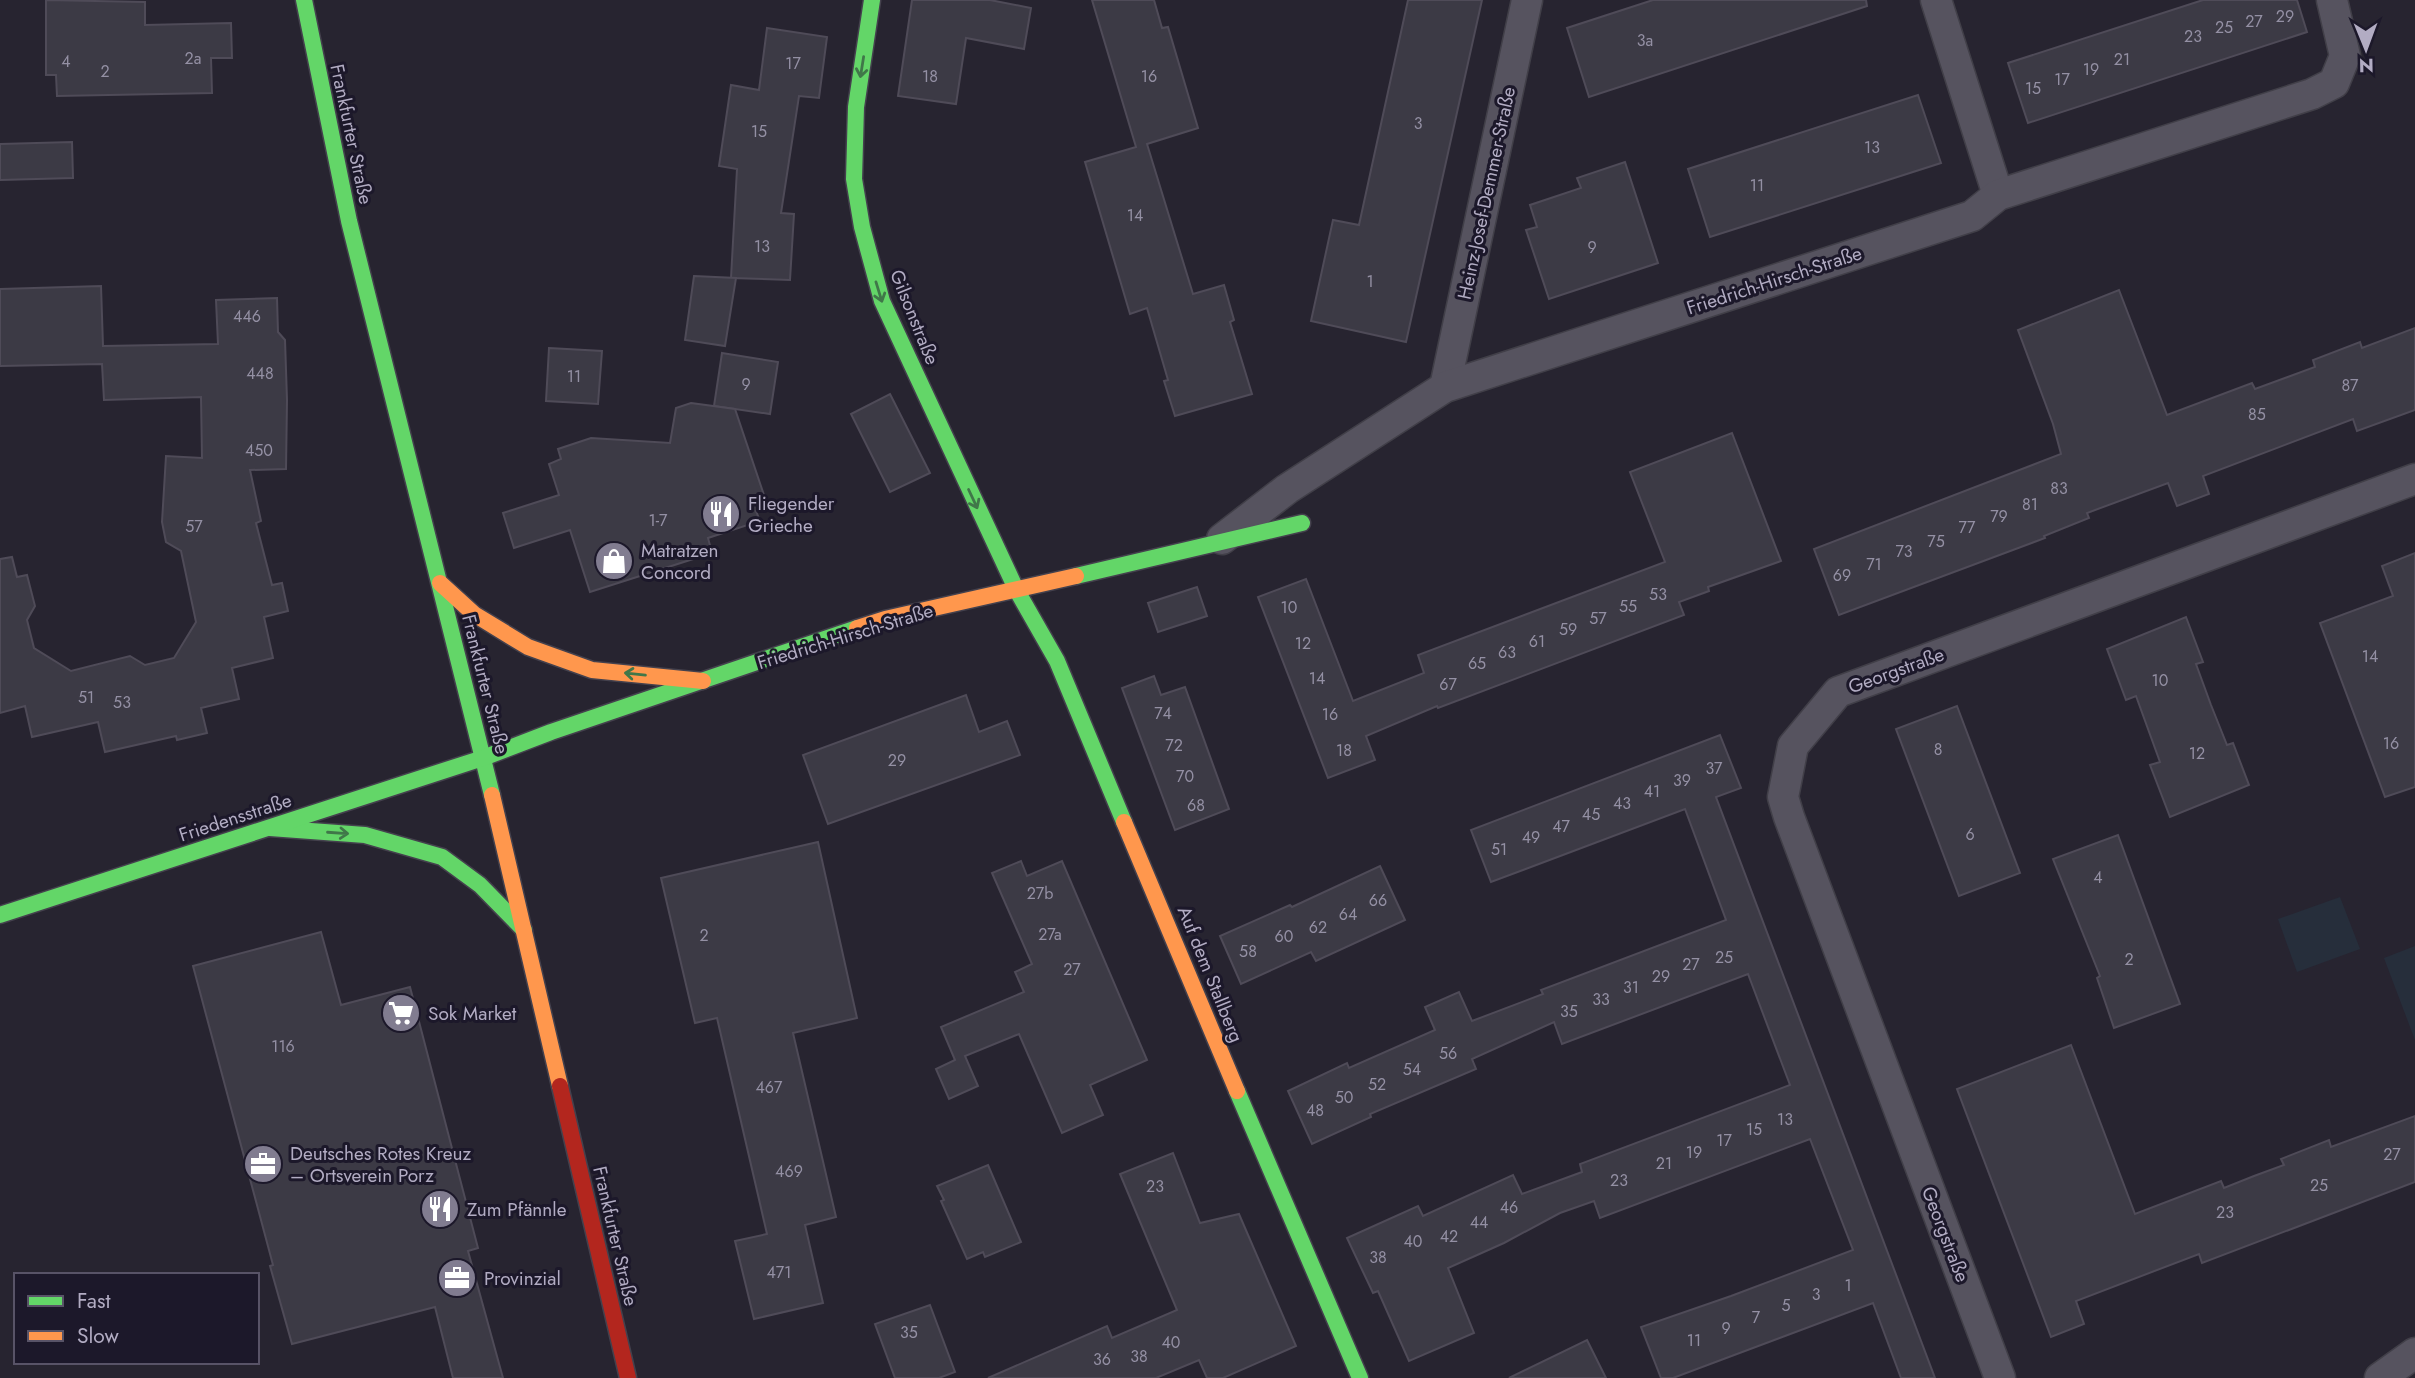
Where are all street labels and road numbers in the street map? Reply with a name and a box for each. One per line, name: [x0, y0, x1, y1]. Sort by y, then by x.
street label: Frankfurter Straße: [323, 61, 380, 207]
street label: Heinz-Josef-Demmer-Straße: [1451, 84, 1522, 302]
street label: Friedrich-Hirsch-Straße: [1683, 239, 1865, 322]
street label: Gilsonstraße: [883, 266, 946, 369]
street label: Friedrich-Hirsch-Straße: [754, 597, 937, 676]
street label: Frankfurter Straße: [455, 612, 516, 757]
street label: Georgstraße: [1844, 641, 1948, 700]
street label: Friedensstraße: [175, 786, 295, 848]
street label: Auf dem Stallberg: [1171, 902, 1250, 1046]
street label: Frankfurter Straße: [586, 1164, 645, 1309]
street label: Georgstraße: [1915, 1183, 1976, 1286]

